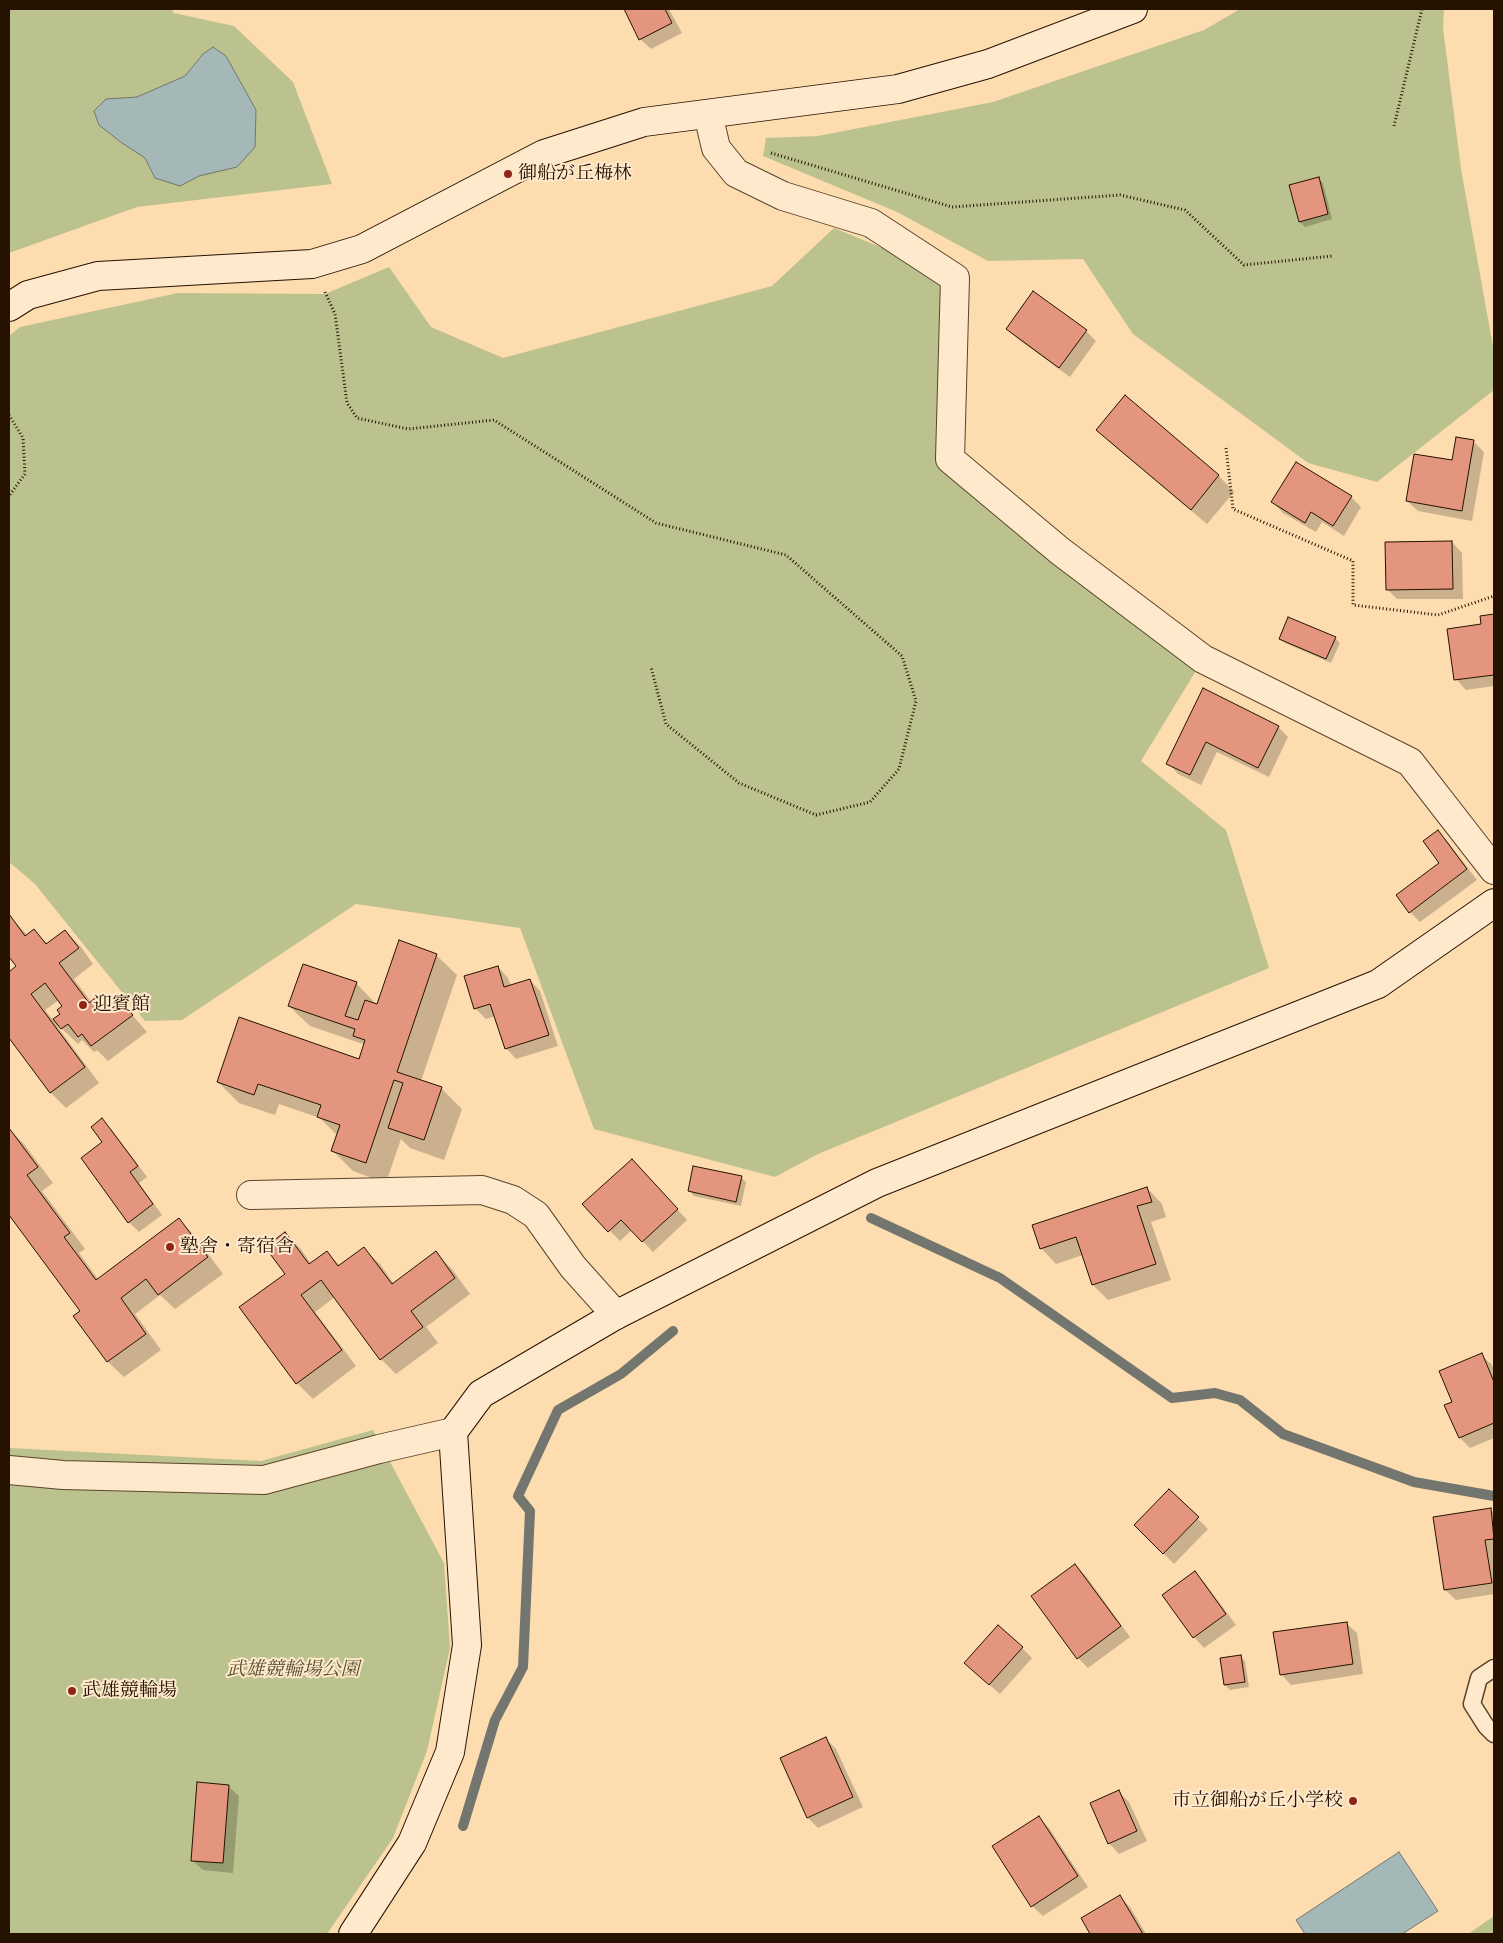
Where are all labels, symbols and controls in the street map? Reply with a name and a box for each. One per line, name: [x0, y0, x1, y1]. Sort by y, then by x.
place label: 御船が丘梅林: [518, 163, 632, 185]
marker: 御船が丘梅林: [502, 168, 514, 180]
place label: 迎賓館: [93, 994, 150, 1016]
marker: 迎賓館: [77, 999, 89, 1011]
place label: 塾舎・寄宿舎: [180, 1236, 294, 1258]
marker: 塾舎・寄宿舎: [164, 1241, 176, 1253]
park label: 武雄競輪場公園: [227, 1659, 359, 1681]
place label: 武雄競輪場: [82, 1680, 177, 1702]
marker: 武雄競輪場: [66, 1685, 78, 1697]
place label: 市立御船が丘小学校: [1172, 1790, 1343, 1812]
marker: 市立御船が丘小学校: [1347, 1795, 1359, 1807]

